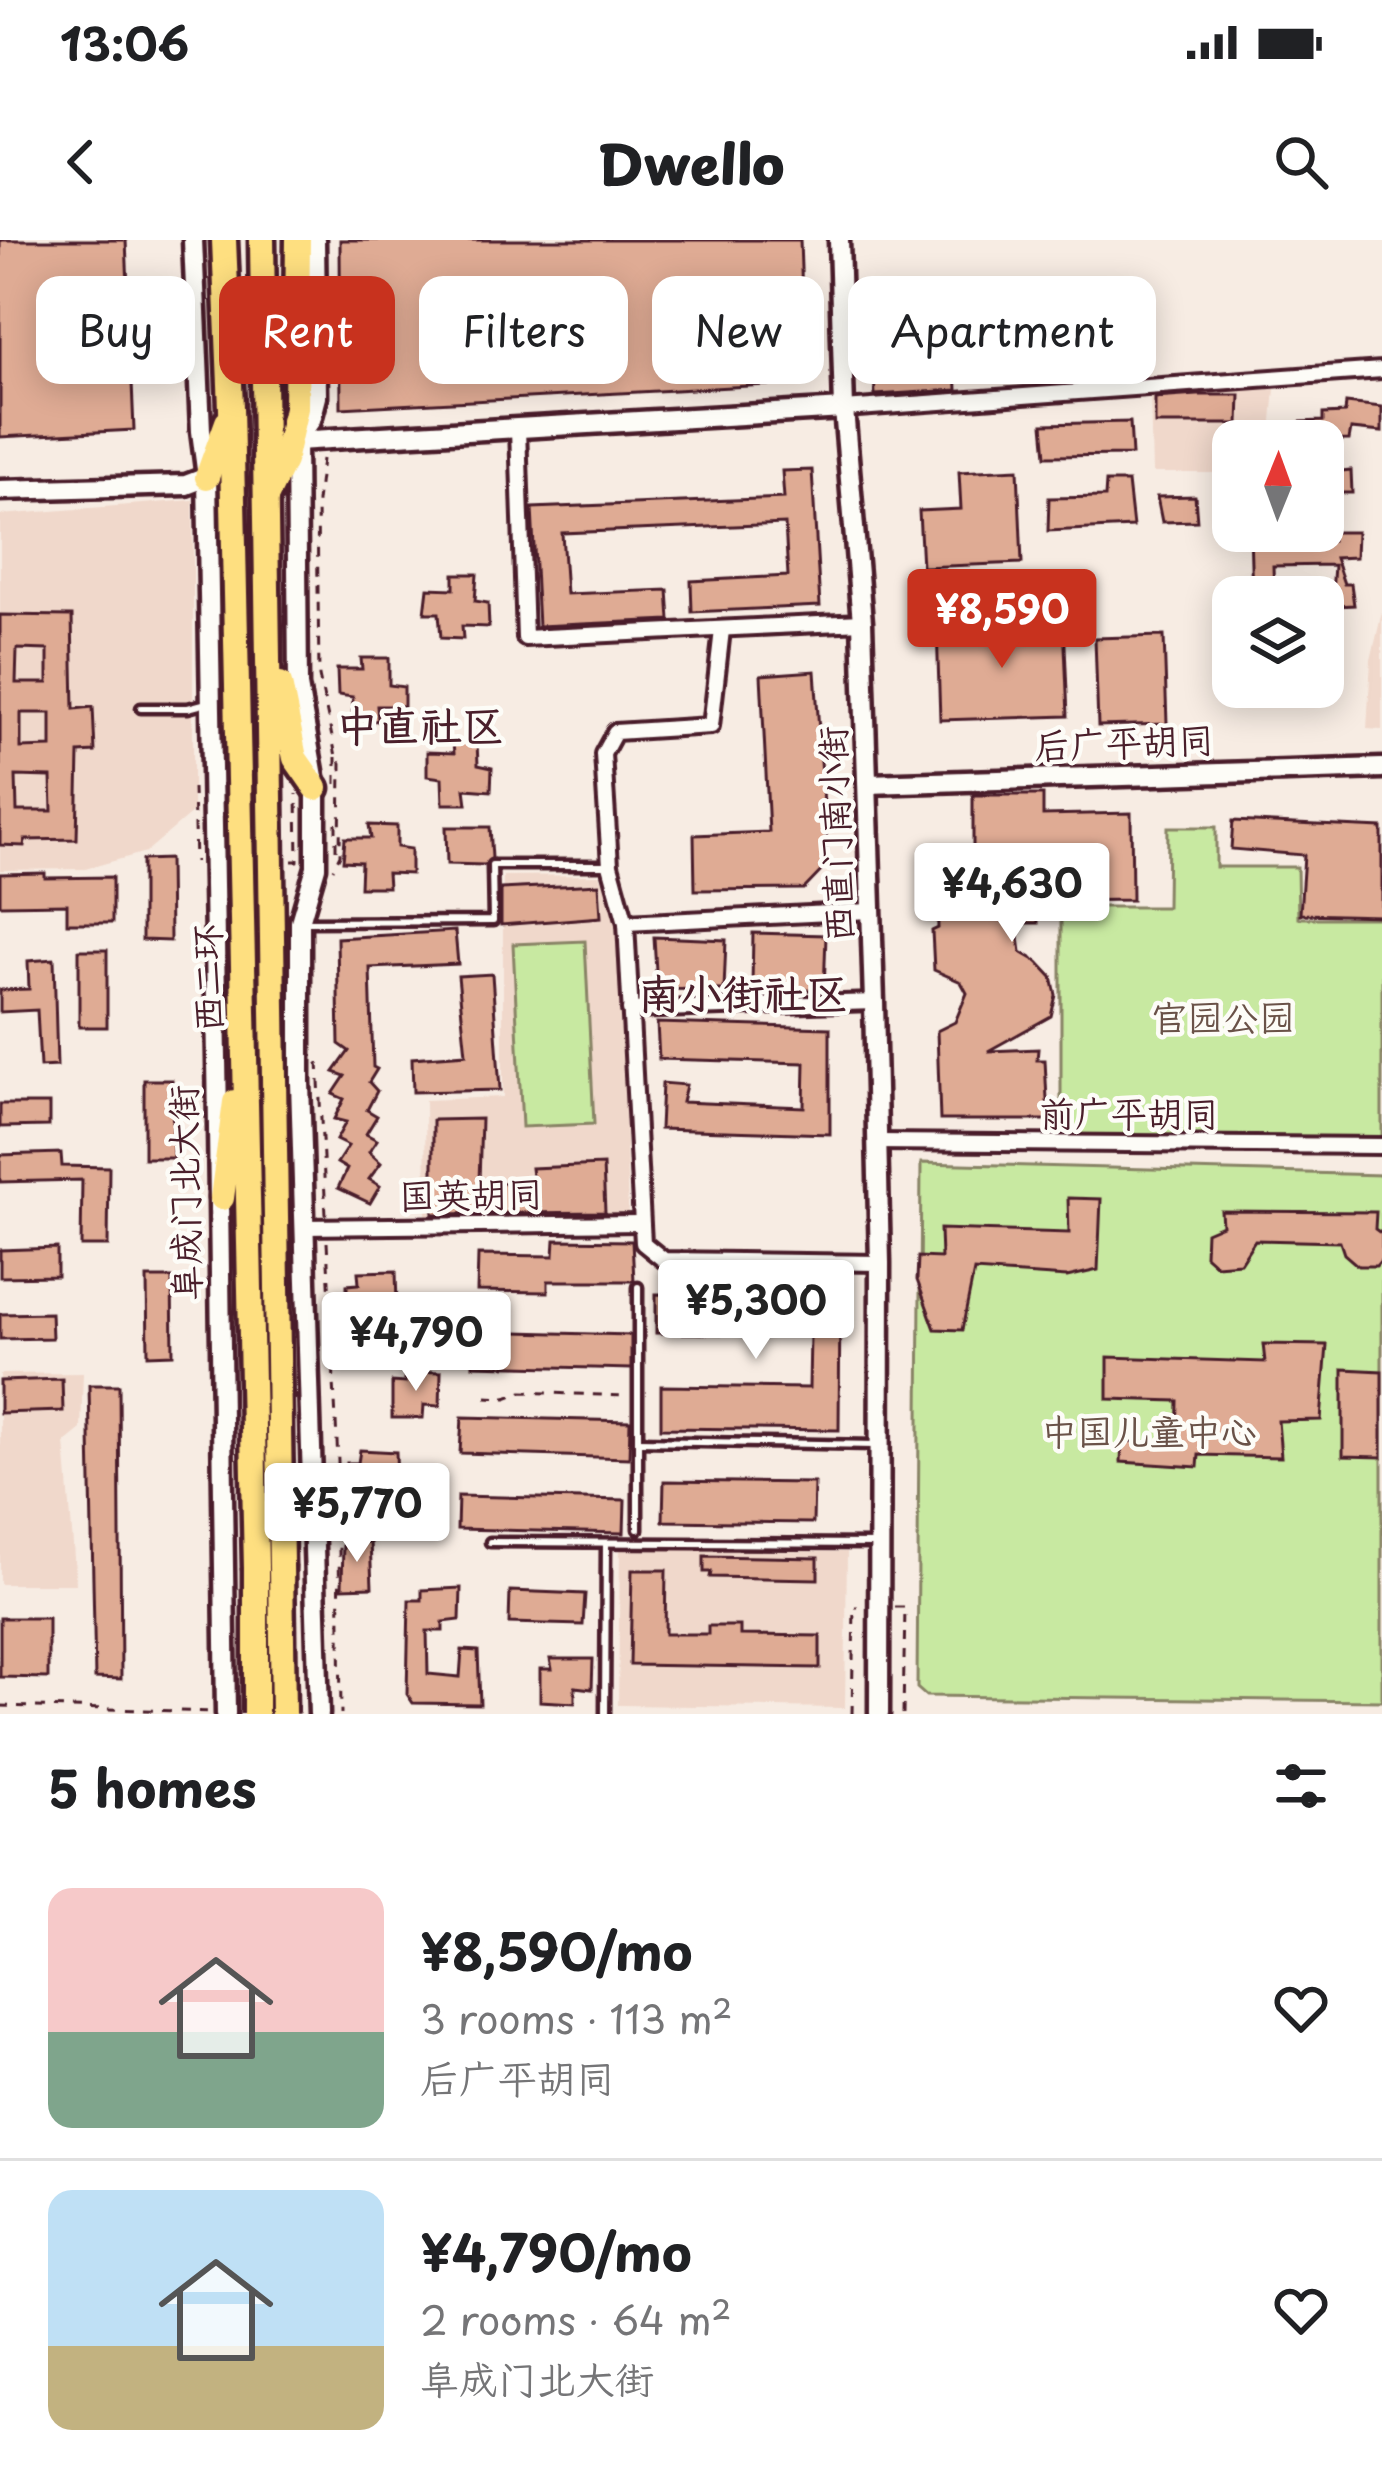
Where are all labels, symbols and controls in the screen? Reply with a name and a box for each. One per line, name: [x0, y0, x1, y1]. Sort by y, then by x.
text: 13:06: [60, 8, 189, 76]
text: Dwello: [598, 122, 784, 203]
icon: back: [48, 129, 114, 195]
icon: search: [1268, 129, 1334, 195]
chip: Buy: [36, 276, 195, 384]
chip: Rent: [219, 276, 395, 384]
chip: Filters: [419, 276, 628, 384]
chip: New: [652, 276, 824, 384]
chip: Apartment: [848, 276, 1156, 384]
north arrow: [1212, 420, 1344, 552]
map controls: [1212, 420, 1344, 708]
pin: ¥8,590: [904, 569, 1100, 671]
button: layers: [1212, 576, 1344, 708]
text: ¥8,590: [934, 578, 1070, 637]
district label: 中直社区: [336, 692, 504, 755]
street label: 后广平胡同: [1033, 711, 1215, 771]
street label: 西直门南小街: [803, 725, 865, 943]
pin: ¥4,630: [914, 843, 1110, 945]
text: ¥4,630: [941, 852, 1083, 911]
street label: 西二环: [178, 924, 234, 1033]
district label: 南小街社区: [638, 960, 848, 1023]
park label: 官园公园: [1151, 989, 1295, 1043]
street label: 阜成门北大街: [154, 1085, 212, 1301]
street label: 前广平胡同: [1039, 1085, 1219, 1139]
street label: 国英胡同: [398, 1165, 543, 1221]
pin: ¥5,300: [658, 1260, 854, 1362]
text: ¥5,300: [685, 1269, 827, 1328]
pin: ¥4,790: [318, 1292, 514, 1394]
text: ¥4,790: [349, 1301, 483, 1360]
park label: 中国儿童中心: [1041, 1403, 1257, 1457]
pin: ¥5,770: [259, 1463, 455, 1565]
text: ¥5,770: [292, 1472, 422, 1531]
text: 5 homes: [48, 1748, 257, 1825]
icon: filters: [1268, 1753, 1334, 1819]
text: ¥8,590/mo: [420, 1911, 693, 1988]
icon: home: [144, 1936, 288, 2080]
icon: heart: [1268, 1975, 1334, 2041]
text: 3 rooms · 113 m²: [420, 1988, 733, 2047]
text: 后广平胡同: [420, 2047, 615, 2106]
text: ¥4,790/mo: [420, 2212, 692, 2289]
icon: home: [144, 2238, 288, 2382]
icon: heart: [1268, 2277, 1334, 2343]
text: 2 rooms · 64 m²: [420, 2289, 732, 2348]
text: 阜成门北大街: [420, 2348, 654, 2407]

